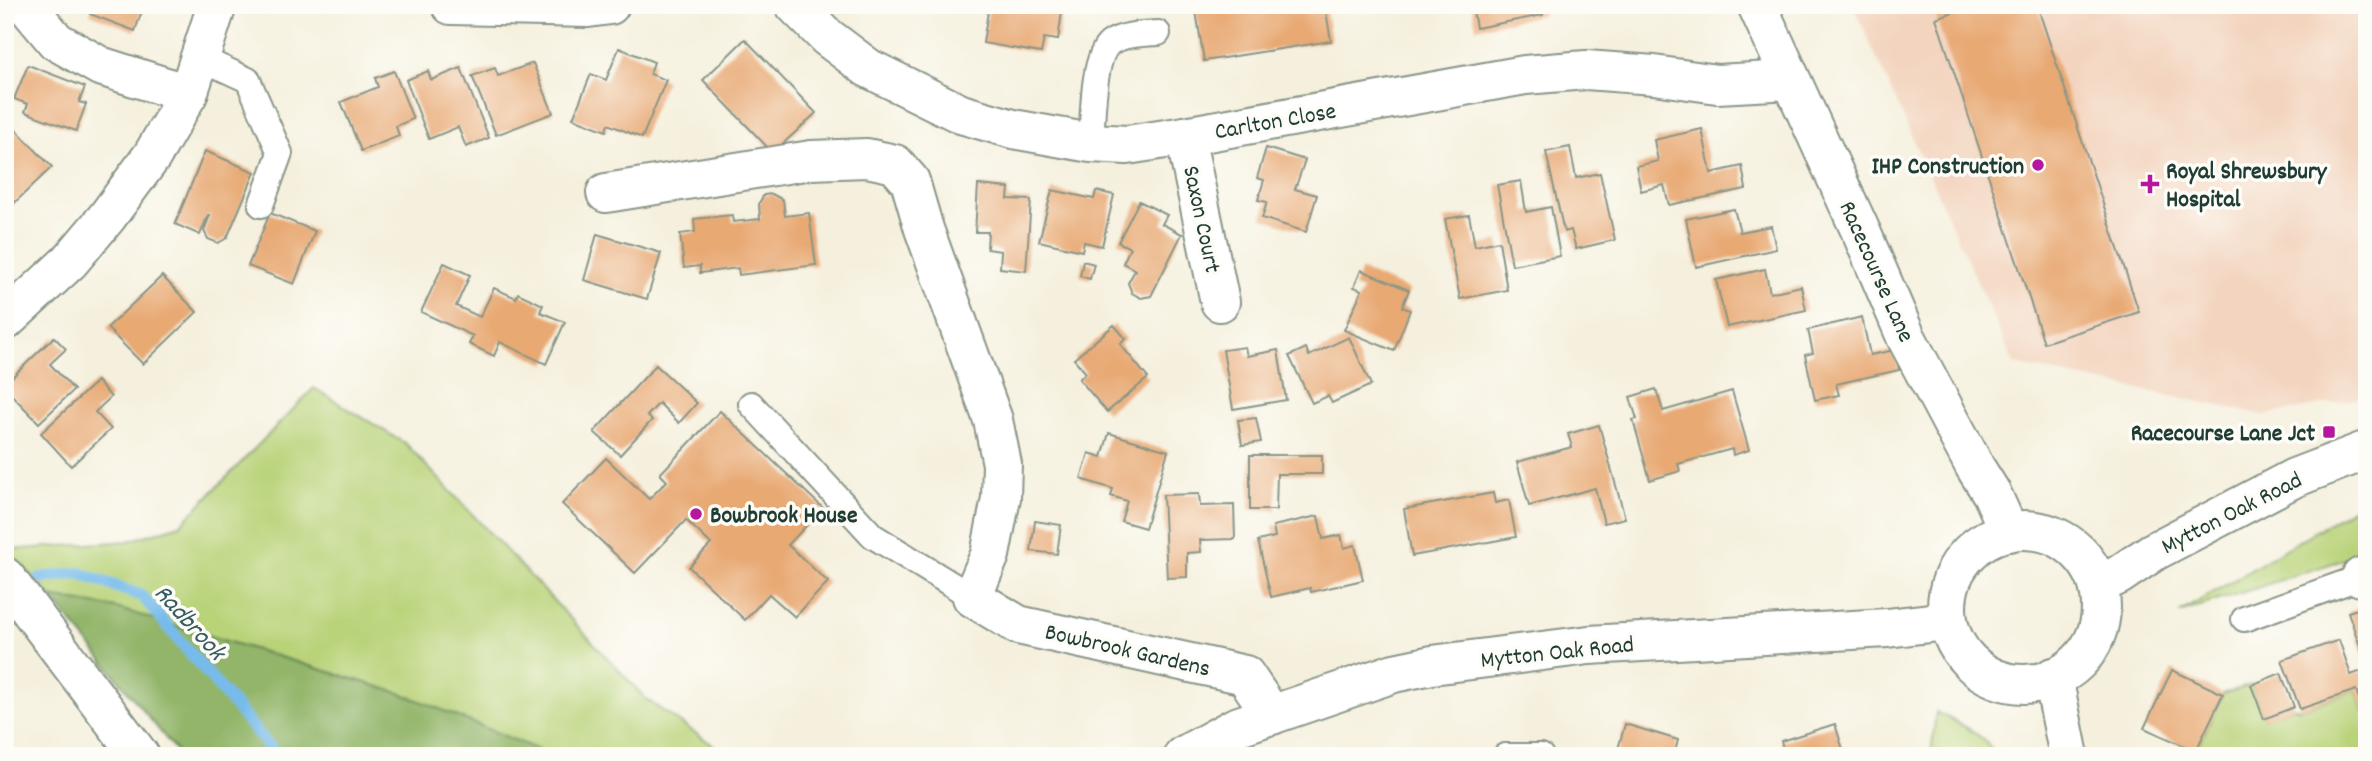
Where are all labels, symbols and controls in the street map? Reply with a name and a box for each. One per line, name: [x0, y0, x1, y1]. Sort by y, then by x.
street label: Carlton Close: [1212, 96, 1339, 150]
place label: IHP Construction: [1871, 151, 2024, 185]
place label: Royal Shrewsbury Hospital: [2166, 156, 2328, 218]
marker: IHP Construction: [2030, 157, 2046, 173]
street label: Saxon Court: [1172, 163, 1228, 276]
marker: Royal Shrewsbury Hospital: [2140, 174, 2160, 194]
street label: Racecourse Lane: [1829, 196, 1922, 348]
place label: Racecourse Lane Jct: [2131, 418, 2315, 452]
marker: Racecourse Lane Jct: [2321, 424, 2337, 440]
street label: Mytton Oak Road: [2156, 465, 2309, 565]
place label: Bowbrook House: [710, 500, 858, 534]
marker: Bowbrook House: [688, 506, 704, 522]
water label: Radbrook: [144, 577, 234, 672]
street label: Bowbrook Gardens: [1041, 616, 1213, 687]
street label: Mytton Oak Road: [1479, 629, 1636, 679]

